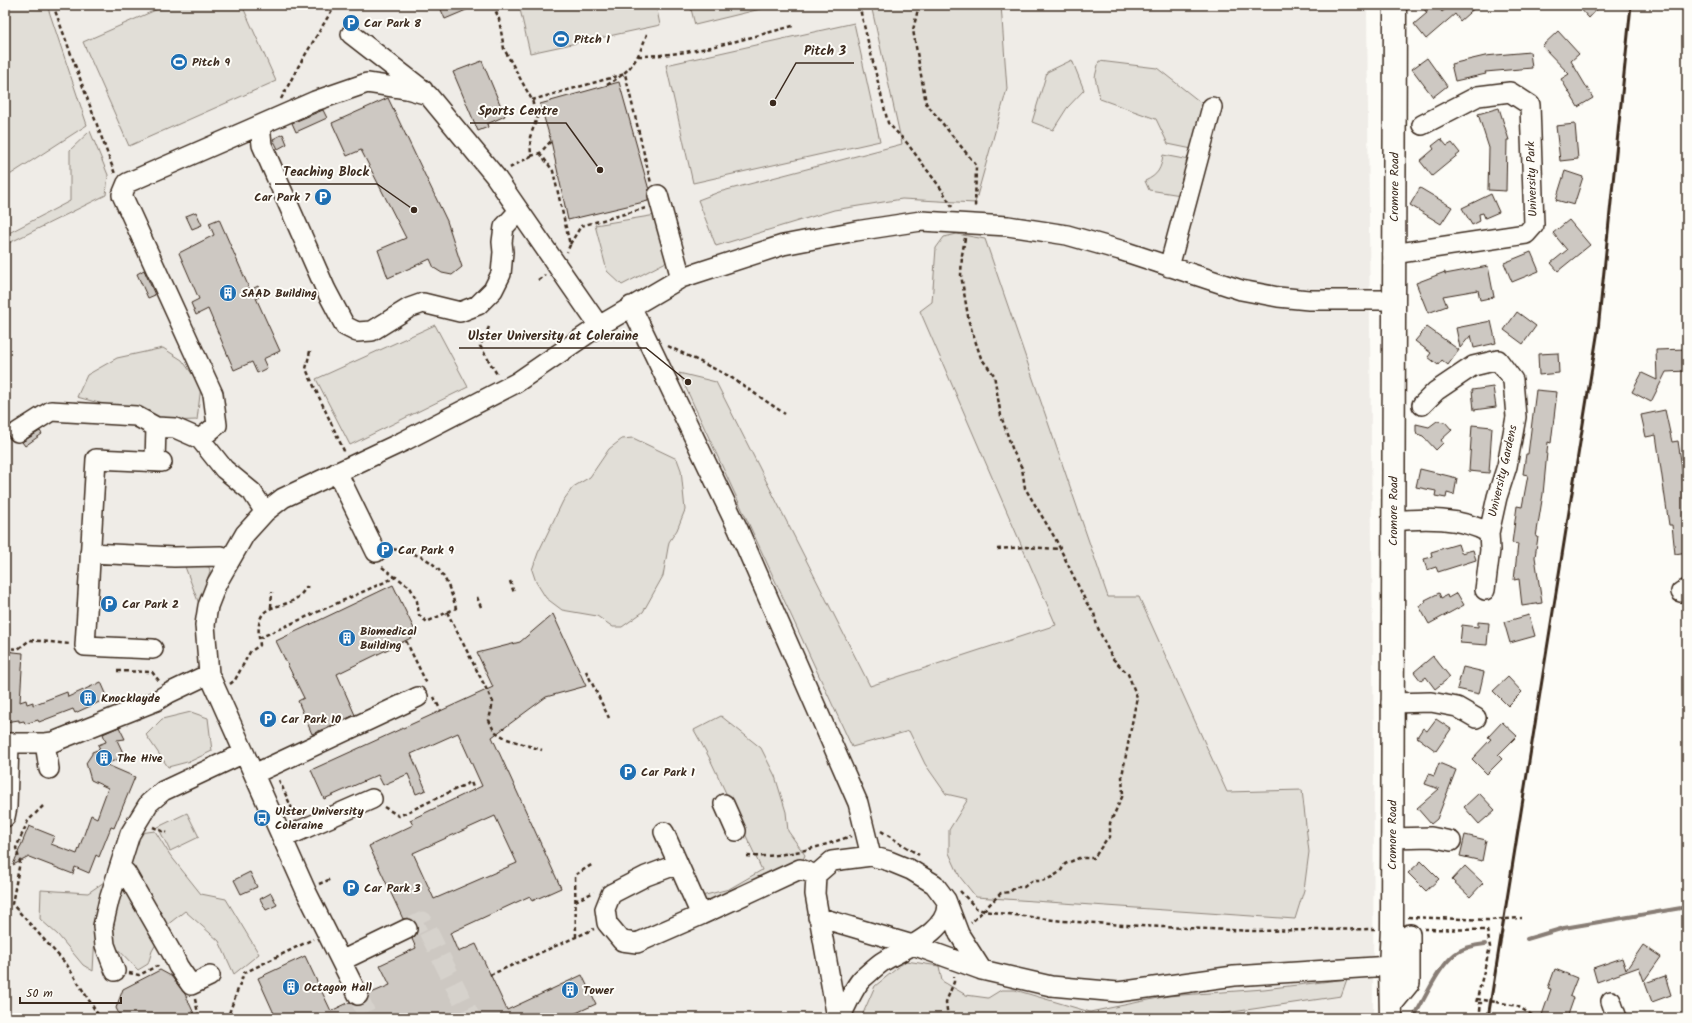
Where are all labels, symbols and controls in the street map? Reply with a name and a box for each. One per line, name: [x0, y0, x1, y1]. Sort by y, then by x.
parking icon: Car Park 8: [341, 13, 361, 33]
place label: Car Park 8: [364, 14, 422, 33]
sports icon: Pitch 1: [551, 29, 571, 49]
place label: Pitch 1: [574, 30, 610, 49]
callout: Pitch 3: [796, 38, 854, 63]
text: Pitch 3: [804, 41, 846, 62]
sports icon: Pitch 9: [169, 52, 189, 72]
place label: Pitch 9: [192, 53, 230, 72]
callout: Sports Centre: [470, 98, 566, 123]
text: Sports Centre: [478, 101, 559, 122]
street label: University Park: [1521, 140, 1543, 217]
street label: Cromore Road: [1385, 151, 1404, 222]
callout: Teaching Block: [275, 159, 377, 184]
text: Teaching Block: [283, 162, 370, 183]
parking icon: Car Park 7: [313, 187, 333, 207]
place label: Car Park 7: [254, 188, 310, 207]
building icon: SAAD Building: [218, 283, 238, 303]
place label: SAAD Building: [241, 284, 317, 303]
callout: Ulster University at Coleraine: [459, 323, 646, 348]
text: Ulster University at Coleraine: [468, 326, 639, 347]
street label: University Gardens: [1483, 423, 1523, 519]
street label: Cromore Road: [1384, 475, 1403, 546]
parking icon: Car Park 9: [375, 540, 395, 560]
place label: Car Park 9: [398, 541, 454, 560]
parking icon: Car Park 2: [99, 594, 119, 614]
place label: Car Park 2: [122, 595, 179, 614]
place label: Biomedical Building: [360, 622, 417, 655]
building icon: Biomedical Building: [337, 628, 357, 648]
building icon: Knocklayde: [78, 688, 98, 708]
place label: Knocklayde: [101, 689, 160, 708]
parking icon: Car Park 10: [258, 709, 278, 729]
place label: Car Park 10: [281, 710, 342, 729]
building icon: The Hive: [94, 748, 114, 768]
place label: The Hive: [117, 749, 163, 768]
parking icon: Car Park 1: [618, 762, 638, 782]
place label: Car Park 1: [641, 763, 695, 782]
street label: Cromore Road: [1383, 799, 1402, 870]
place label: Ulster University Coleraine: [275, 802, 364, 835]
bus stop icon: Ulster University Coleraine: [252, 808, 272, 828]
parking icon: Car Park 3: [341, 878, 361, 898]
place label: Car Park 3: [364, 879, 421, 898]
building icon: Octagon Hall: [281, 977, 301, 997]
place label: Octagon Hall: [304, 978, 372, 997]
scale bar: [20, 979, 121, 1005]
building icon: Tower: [560, 980, 580, 1000]
place label: Tower: [583, 981, 614, 1000]
text: 50 m: [26, 984, 53, 1003]

